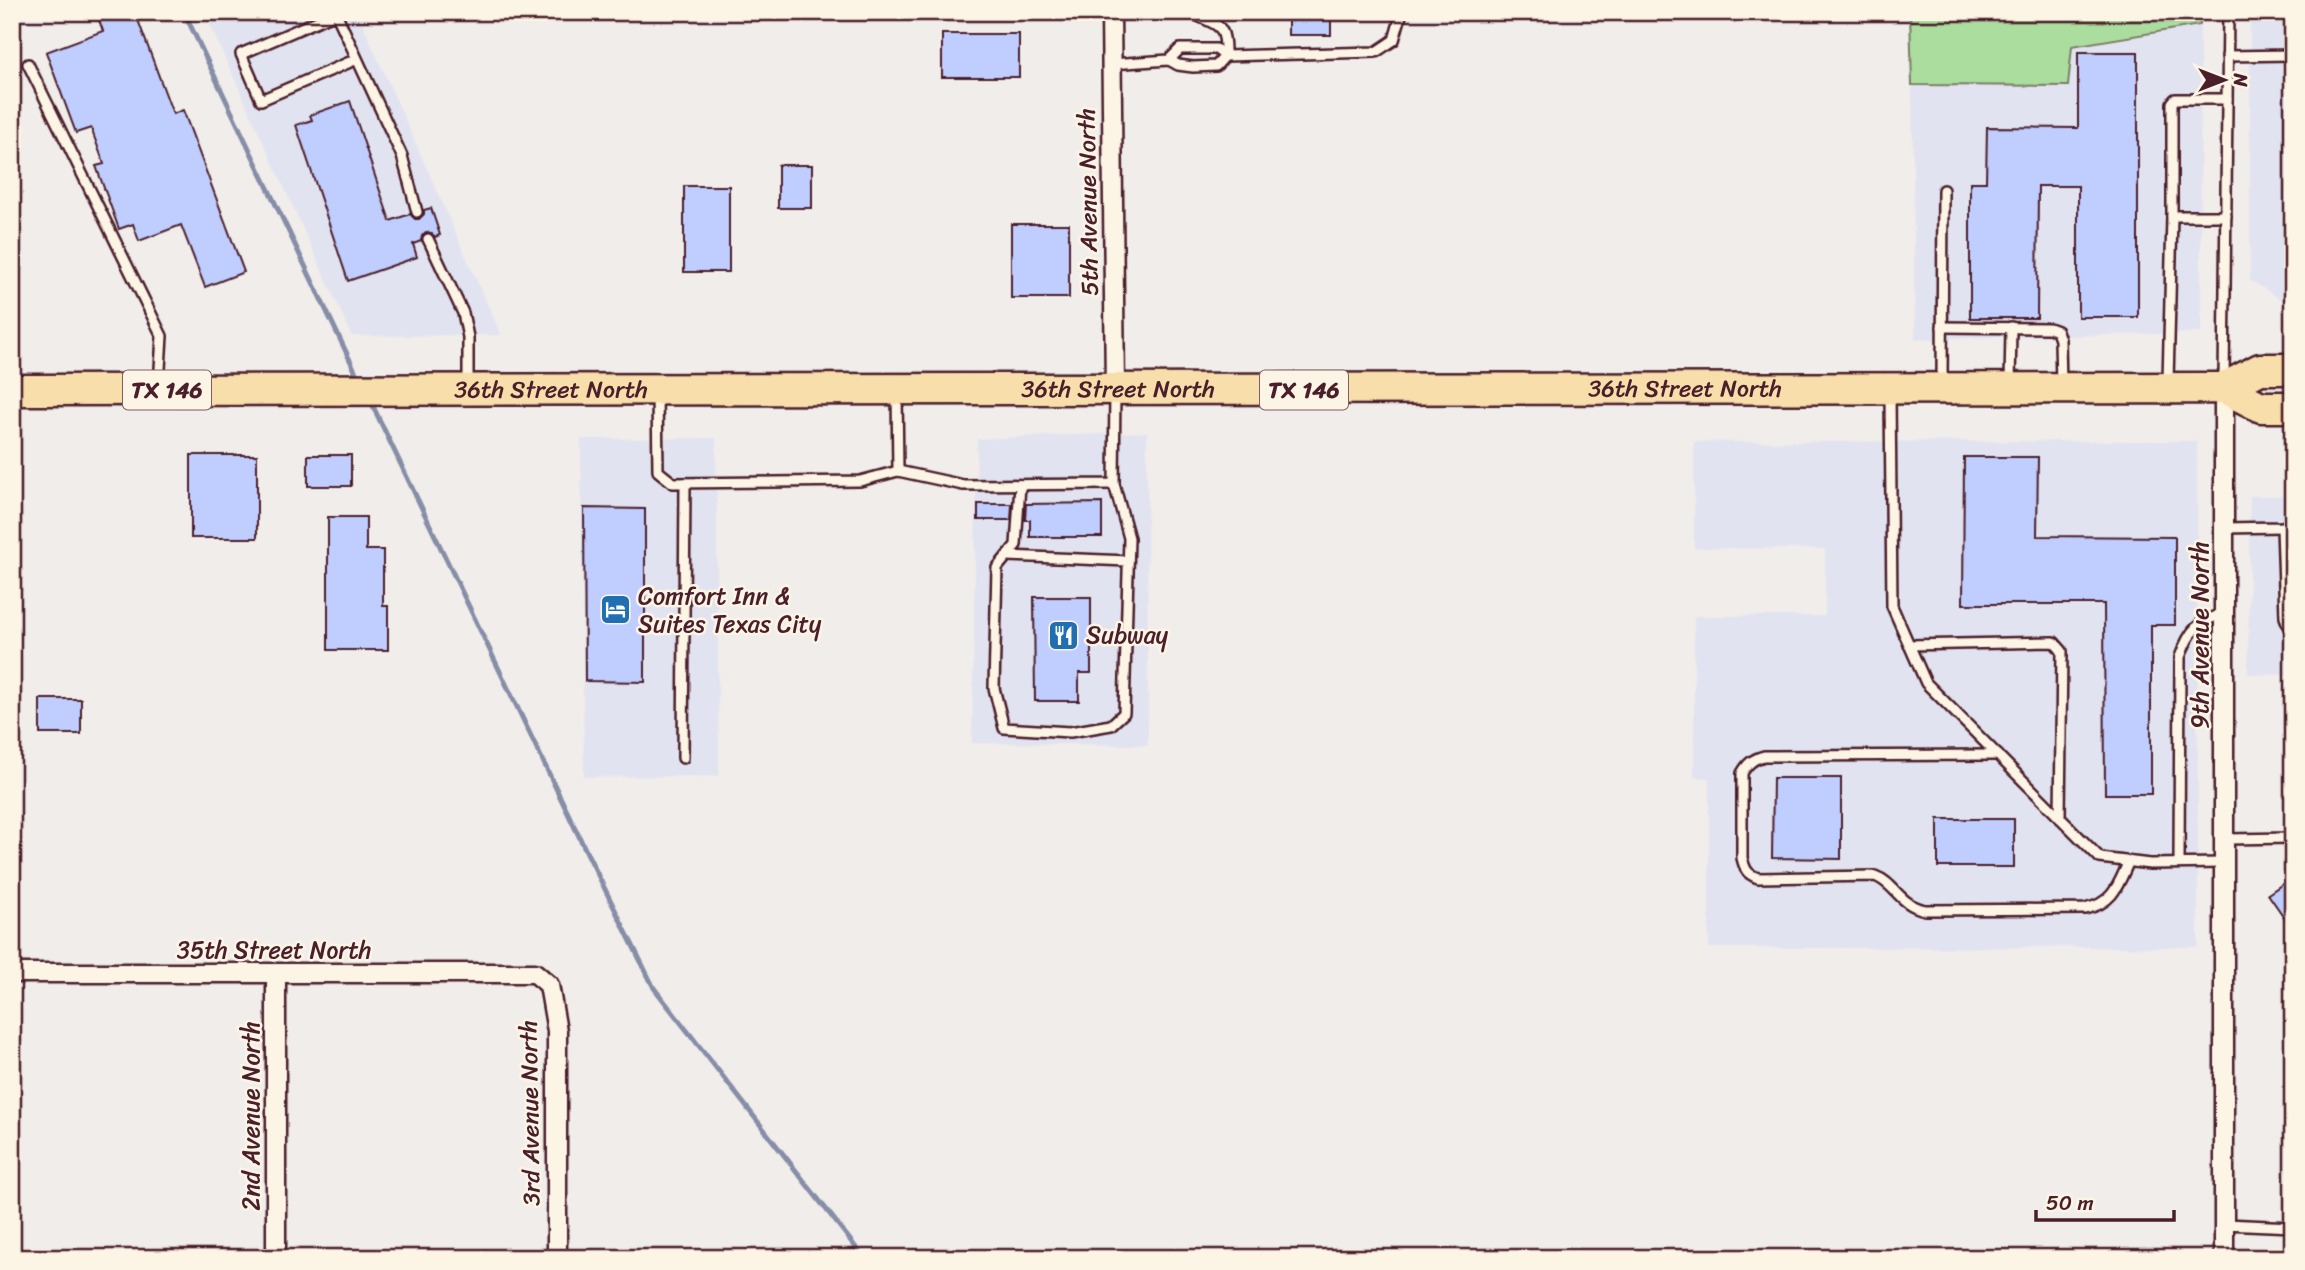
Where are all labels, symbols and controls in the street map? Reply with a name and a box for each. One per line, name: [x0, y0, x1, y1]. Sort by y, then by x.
north arrow: [2190, 46, 2260, 116]
text: N: [2224, 72, 2257, 87]
street label: 5th Avenue North: [1065, 108, 1111, 296]
street label: 36th Street North: [1588, 367, 1782, 410]
street label: 36th Street North: [454, 368, 648, 411]
street label: 36th Street North: [1021, 368, 1215, 410]
road number: TX 146: [123, 370, 211, 410]
road number: TX 146: [1260, 370, 1348, 410]
street label: 9th Avenue North: [2179, 541, 2221, 729]
place label: Comfort Inn & Suites Texas City: [638, 575, 822, 645]
hotel icon: Comfort Inn & Suites Texas City: [598, 593, 632, 627]
place label: Subway: [1086, 614, 1169, 656]
restaurant icon: Subway: [1046, 618, 1080, 652]
street label: 35th Street North: [177, 929, 371, 971]
street label: 3rd Avenue North: [507, 1020, 553, 1206]
street label: 2nd Avenue North: [230, 1021, 272, 1211]
scale bar: [2036, 1179, 2174, 1223]
text: 50 m: [2046, 1184, 2094, 1222]

